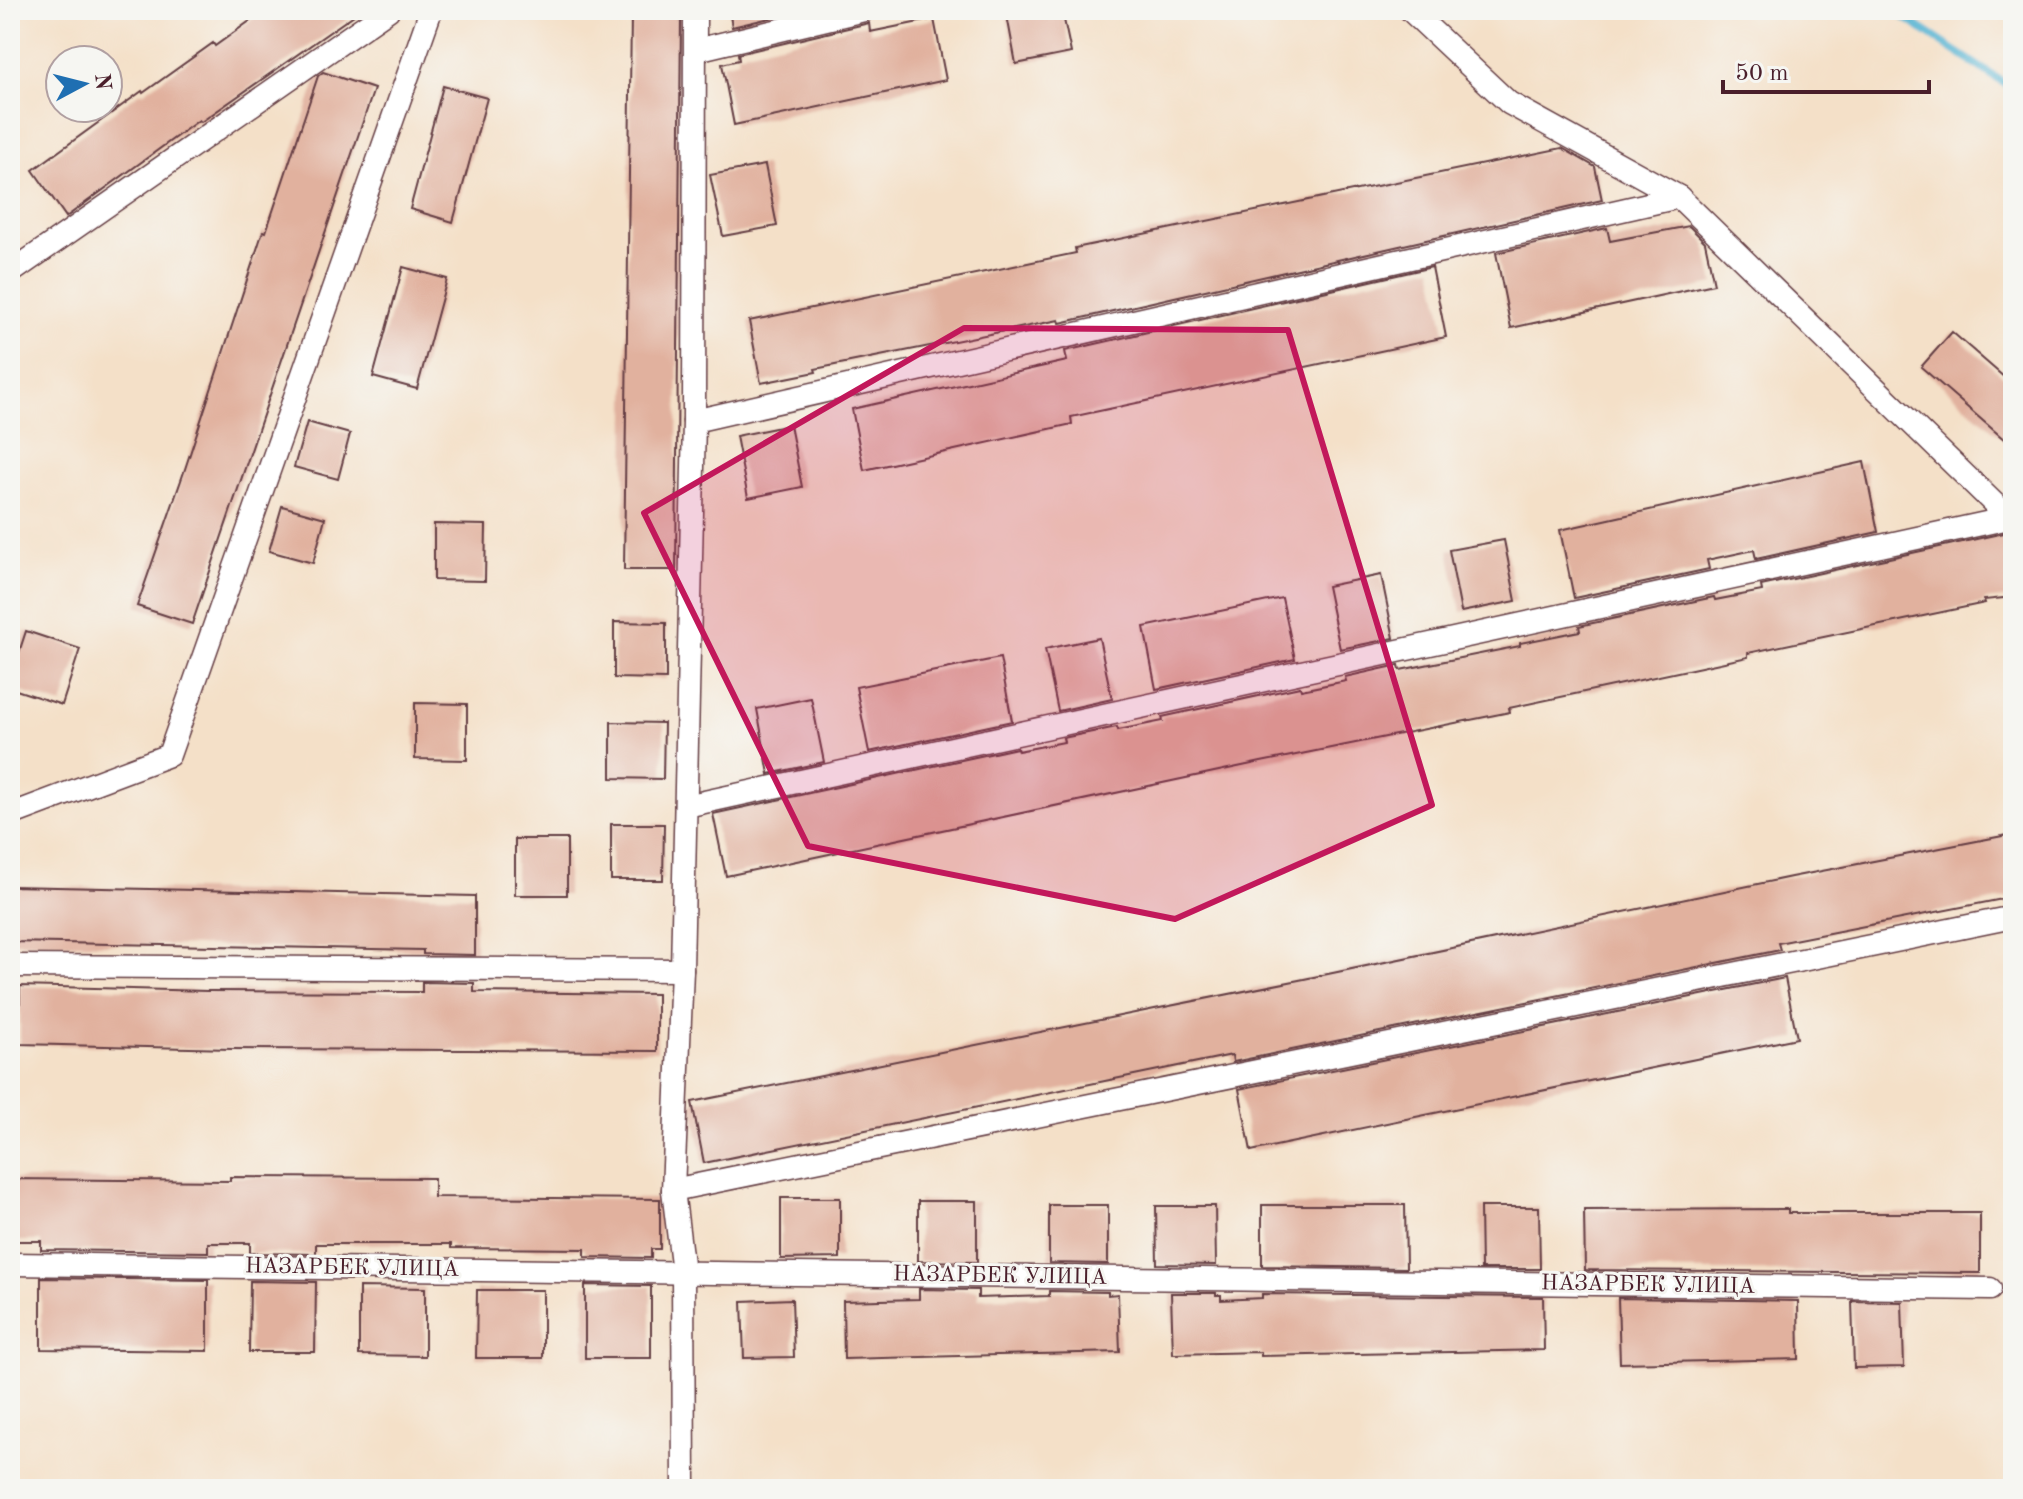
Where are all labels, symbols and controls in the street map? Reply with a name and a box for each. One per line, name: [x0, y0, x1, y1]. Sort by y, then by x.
north arrow: [44, 44, 124, 124]
scale bar: [1723, 44, 1929, 94]
text: 50 m: [1735, 62, 1789, 86]
text: N: [90, 72, 114, 92]
street label: НАЗАРБЕК УЛИЦА: [245, 1255, 460, 1281]
street label: НАЗАРБЕК УЛИЦА: [893, 1263, 1108, 1289]
street label: НАЗАРБЕК УЛИЦА: [1541, 1272, 1756, 1298]

